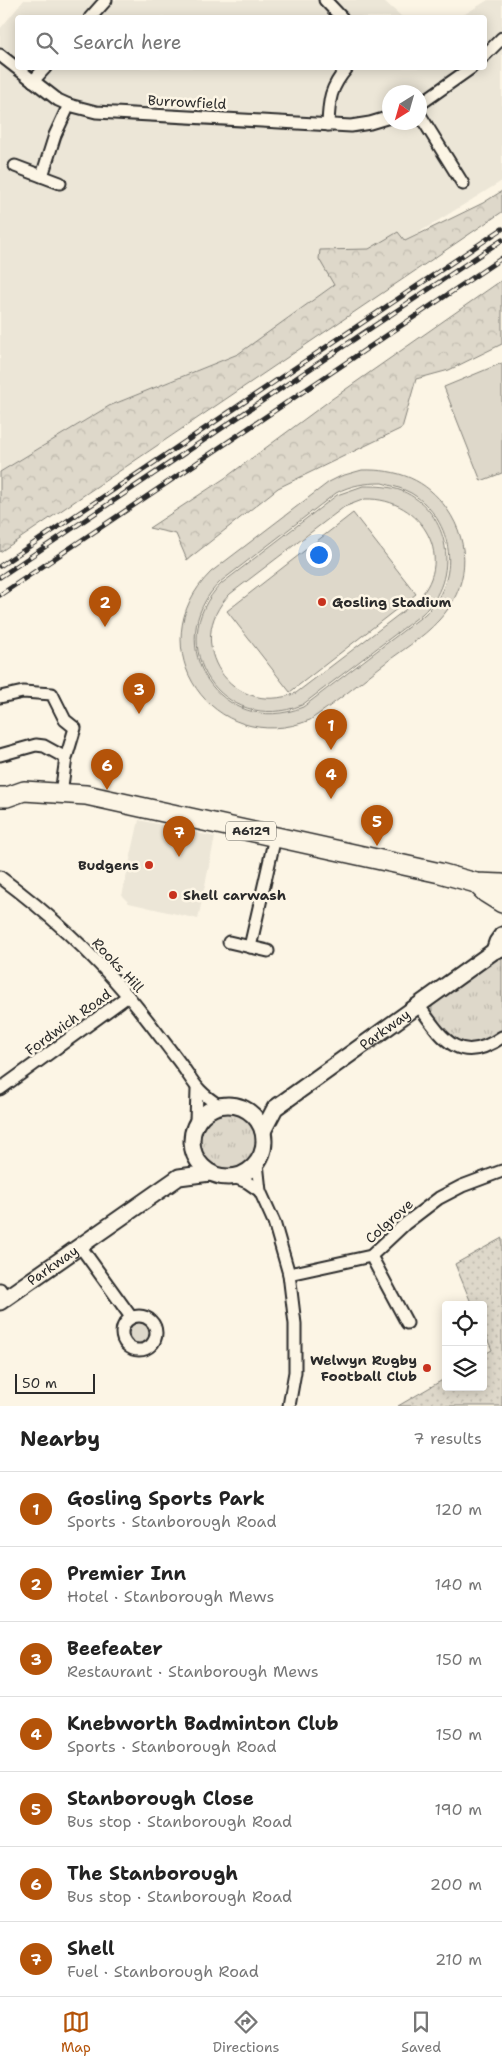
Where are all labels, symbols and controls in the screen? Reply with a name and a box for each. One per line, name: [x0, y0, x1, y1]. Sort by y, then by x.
search box: [15, 15, 487, 70]
icon: search: [33, 29, 61, 57]
text: Search here: [73, 30, 182, 55]
north arrow: [382, 85, 427, 130]
street label: Burrowfield: [147, 91, 227, 113]
your location: [306, 542, 332, 568]
pin: 2: [89, 586, 121, 627]
place label: Gosling Stadium: [332, 593, 452, 611]
marker: Gosling Stadium: [316, 596, 328, 608]
pin: 3: [123, 673, 155, 714]
pin: 1: [315, 709, 347, 750]
pin: 6: [91, 749, 123, 790]
pin: 4: [315, 758, 347, 799]
pin: 5: [361, 805, 393, 846]
pin: 7: [163, 816, 195, 857]
road number: A6129: [226, 821, 276, 840]
place label: Budgens: [78, 856, 139, 874]
marker: Budgens: [143, 859, 155, 871]
place label: Shell carwash: [183, 886, 286, 904]
marker: Shell carwash: [167, 889, 179, 901]
street label: Rooks Hill: [88, 934, 148, 997]
street label: Fordwich Road: [22, 985, 115, 1059]
street label: Parkway: [356, 1005, 414, 1054]
street label: Colgrove: [361, 1195, 417, 1247]
street label: Parkway: [23, 1241, 82, 1289]
map controls: [442, 1301, 487, 1391]
button: locate: [442, 1301, 487, 1346]
button: layers: [442, 1346, 487, 1391]
place label: Welwyn Rugby Football Club: [310, 1351, 417, 1385]
marker: Welwyn Rugby Football Club: [421, 1362, 433, 1374]
scale bar: [15, 1371, 95, 1394]
text: 50 m: [22, 1374, 57, 1392]
text: Nearby: [20, 1425, 100, 1453]
text: 7 results: [413, 1428, 482, 1449]
text: Gosling Sports Park: [67, 1486, 265, 1511]
text: 1: [32, 1499, 40, 1520]
text: 120 m: [435, 1499, 482, 1520]
text: Sports · Stanborough Road: [67, 1511, 277, 1532]
text: Premier Inn: [67, 1561, 186, 1586]
text: 2: [30, 1574, 42, 1595]
text: 140 m: [435, 1574, 482, 1595]
text: Hotel · Stanborough Mews: [67, 1586, 274, 1607]
text: Beefeater: [67, 1636, 163, 1661]
text: 3: [30, 1649, 42, 1670]
text: 150 m: [435, 1649, 482, 1670]
text: Restaurant · Stanborough Mews: [67, 1661, 319, 1682]
text: Knebworth Badminton Club: [67, 1711, 339, 1736]
text: 4: [30, 1724, 42, 1745]
text: 150 m: [435, 1724, 482, 1745]
text: Sports · Stanborough Road: [67, 1736, 277, 1757]
text: Stanborough Close: [67, 1786, 254, 1811]
text: 5: [31, 1799, 41, 1820]
text: 190 m: [435, 1799, 482, 1820]
text: Bus stop · Stanborough Road: [67, 1811, 292, 1832]
text: The Stanborough: [67, 1861, 238, 1886]
text: 6: [30, 1874, 42, 1895]
text: 200 m: [430, 1874, 482, 1895]
text: Bus stop · Stanborough Road: [67, 1886, 292, 1907]
text: Shell: [67, 1936, 115, 1961]
text: 7: [30, 1949, 42, 1970]
text: 210 m: [435, 1949, 482, 1970]
text: Fuel · Stanborough Road: [67, 1961, 259, 1982]
tab: Map: [61, 2008, 91, 2056]
tab: Directions: [213, 2008, 279, 2056]
tab: Saved: [401, 2008, 441, 2056]

